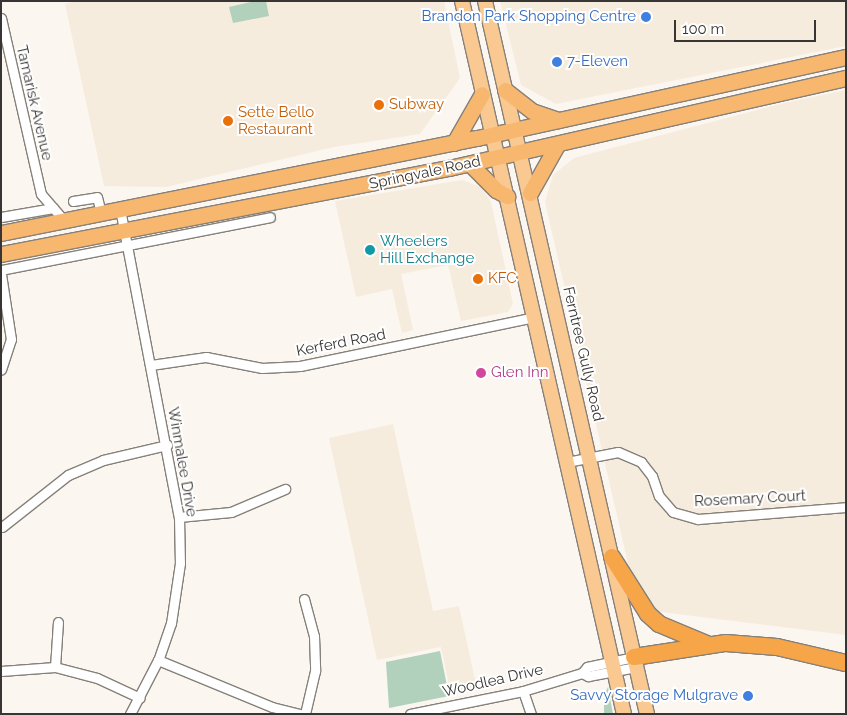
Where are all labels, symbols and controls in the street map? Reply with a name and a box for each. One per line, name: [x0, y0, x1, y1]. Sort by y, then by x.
place label: Brandon Park Shopping Centre: [422, 8, 636, 26]
scale bar: [677, 10, 820, 42]
marker: Brandon Park Shopping Centre: [640, 11, 652, 23]
text: 100 m: [682, 20, 724, 38]
street label: Tamarisk Avenue: [12, 44, 56, 162]
place label: 7-Eleven: [567, 53, 628, 71]
marker: 7-Eleven: [551, 56, 563, 68]
place label: Subway: [389, 96, 444, 114]
marker: Subway: [373, 99, 385, 111]
place label: Sette Bello Restaurant: [238, 103, 314, 138]
marker: Sette Bello Restaurant: [222, 115, 234, 127]
street label: Springvale Road: [368, 152, 482, 194]
place label: Wheelers Hill Exchange: [380, 232, 475, 267]
marker: Wheelers Hill Exchange: [364, 244, 376, 256]
place label: KFC: [488, 270, 517, 288]
marker: KFC: [472, 273, 484, 285]
street label: Ferntree Gully Road: [559, 285, 607, 423]
street label: Kerferd Road: [295, 325, 387, 361]
place label: Glen Inn: [491, 364, 548, 382]
marker: Glen Inn: [475, 367, 487, 379]
street label: Winmalee Drive: [164, 406, 200, 518]
street label: Rosemary Court: [694, 487, 806, 511]
street label: Woodlea Drive: [441, 661, 545, 701]
place label: Savvy Storage Mulgrave: [570, 687, 738, 705]
marker: Savvy Storage Mulgrave: [742, 690, 754, 702]

